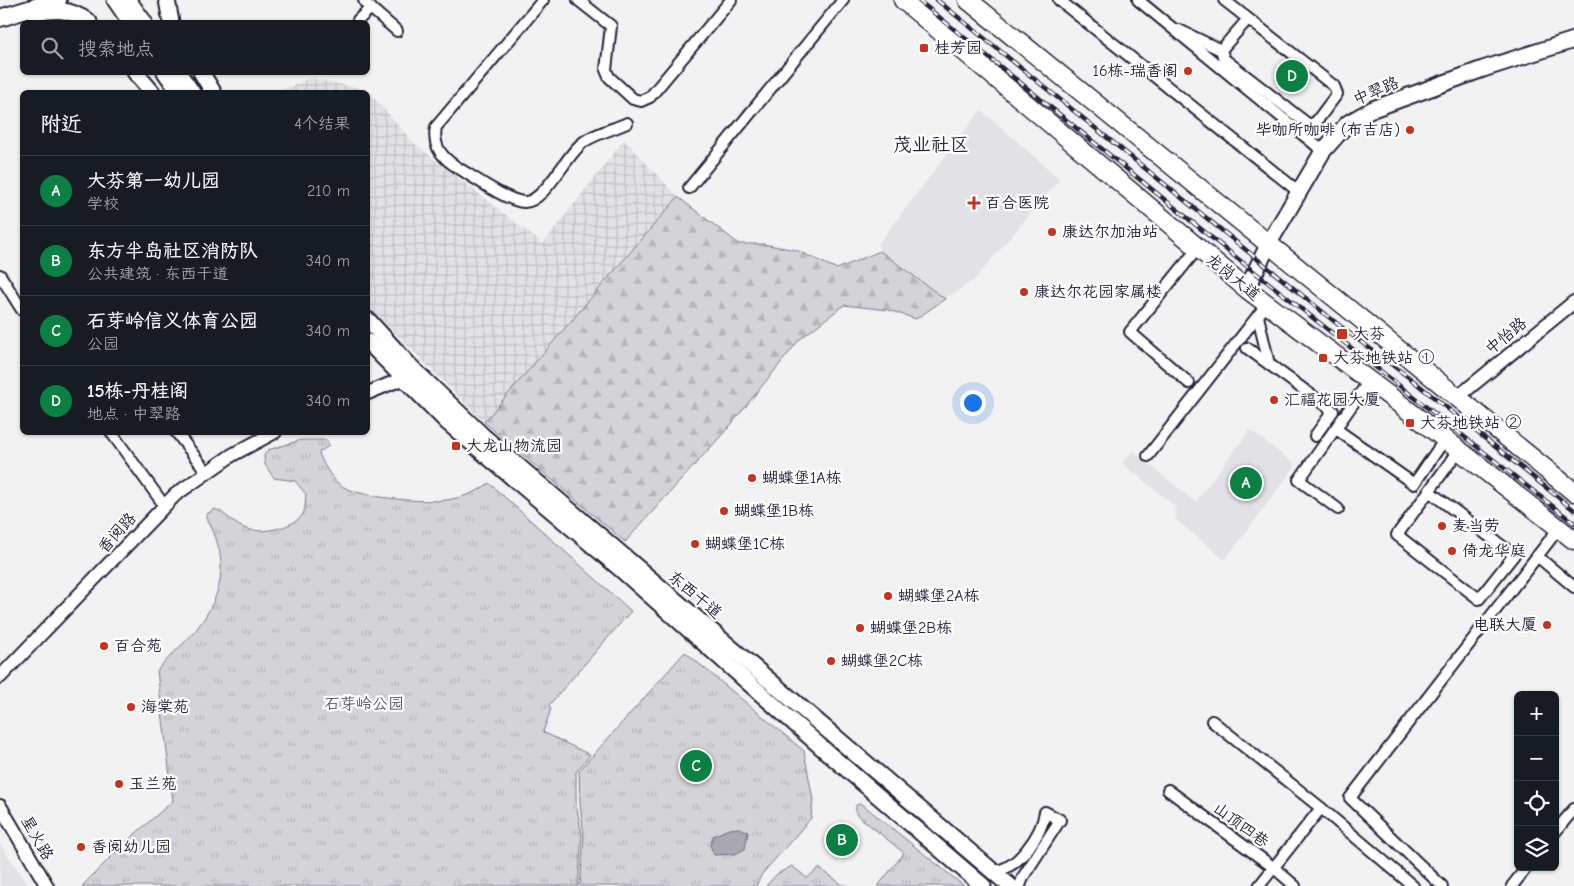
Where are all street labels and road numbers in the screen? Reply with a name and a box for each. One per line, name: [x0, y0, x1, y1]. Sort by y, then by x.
street label: 中翠路: [1350, 73, 1402, 109]
street label: 龙岗大道: [1202, 250, 1264, 304]
street label: 中怡路: [1482, 314, 1530, 358]
street label: 香阅路: [94, 509, 140, 557]
street label: 东西干道: [665, 568, 725, 622]
street label: 山顶四巷: [1210, 799, 1272, 851]
street label: 星火路: [17, 813, 57, 863]

